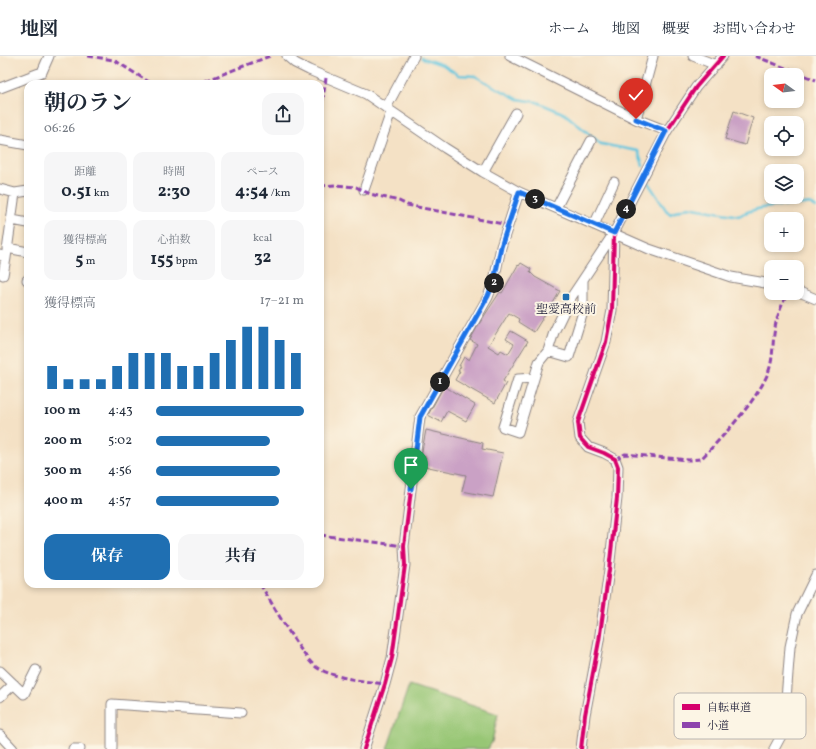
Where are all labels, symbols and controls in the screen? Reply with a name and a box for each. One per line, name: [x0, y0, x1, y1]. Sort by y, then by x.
text: 地図: [20, 17, 58, 43]
text: ホーム: [548, 20, 590, 39]
text: 地図: [612, 20, 640, 39]
text: 概要: [662, 20, 690, 39]
text: お問い合わせ: [712, 20, 796, 39]
north arrow: [764, 68, 804, 108]
map controls: [764, 68, 804, 300]
pin: [619, 78, 653, 119]
icon: check: [625, 84, 647, 106]
text: 朝のラン: [44, 89, 132, 120]
button: share: [262, 93, 304, 135]
button: locate: [764, 116, 804, 156]
text: 06:26: [44, 120, 75, 138]
button: layers: [764, 164, 804, 204]
text: 距離: [74, 165, 96, 180]
text: 時間: [163, 165, 185, 180]
text: ペース: [246, 165, 279, 180]
text: 0.51: [61, 180, 91, 203]
text: 2:30: [158, 180, 190, 203]
text: 4:54: [235, 180, 268, 203]
text: km: [91, 186, 109, 201]
text: /km: [268, 186, 290, 201]
pin: 3: [525, 189, 545, 209]
text: 3: [532, 191, 538, 206]
pin: 4: [616, 199, 636, 219]
text: 4: [623, 201, 629, 216]
button: +: [764, 212, 804, 252]
text: kcal: [253, 231, 272, 246]
text: 獲得標高: [63, 233, 107, 248]
text: 心拍数: [157, 233, 190, 248]
text: 32: [254, 246, 271, 269]
text: 5: [75, 248, 83, 271]
text: 155: [150, 248, 173, 271]
text: m: [83, 254, 95, 269]
text: bpm: [173, 254, 198, 269]
button: −: [764, 260, 804, 300]
pin: 2: [484, 273, 504, 293]
text: 2: [491, 275, 497, 290]
text: 17–21 m: [260, 292, 304, 310]
marker: 聖愛高校前: [561, 292, 571, 302]
text: 獲得標高: [44, 295, 96, 313]
place label: 聖愛高校前: [536, 302, 596, 318]
pin: 1: [430, 372, 450, 392]
text: 1: [438, 374, 442, 389]
text: 100 m: [44, 402, 81, 420]
text: 4:43: [108, 402, 133, 420]
text: 200 m: [44, 432, 82, 450]
text: 5:02: [108, 432, 132, 450]
pin: [394, 448, 428, 489]
icon: arrive: [400, 454, 422, 476]
text: 300 m: [44, 462, 82, 480]
text: 4:56: [108, 462, 132, 480]
text: 400 m: [44, 492, 83, 510]
text: 4:57: [108, 492, 131, 510]
button: 保存: [44, 534, 170, 580]
button: 共有: [178, 534, 304, 580]
legend: [674, 693, 806, 739]
text: 自転車道: [707, 701, 751, 716]
text: 小道: [707, 719, 729, 734]

